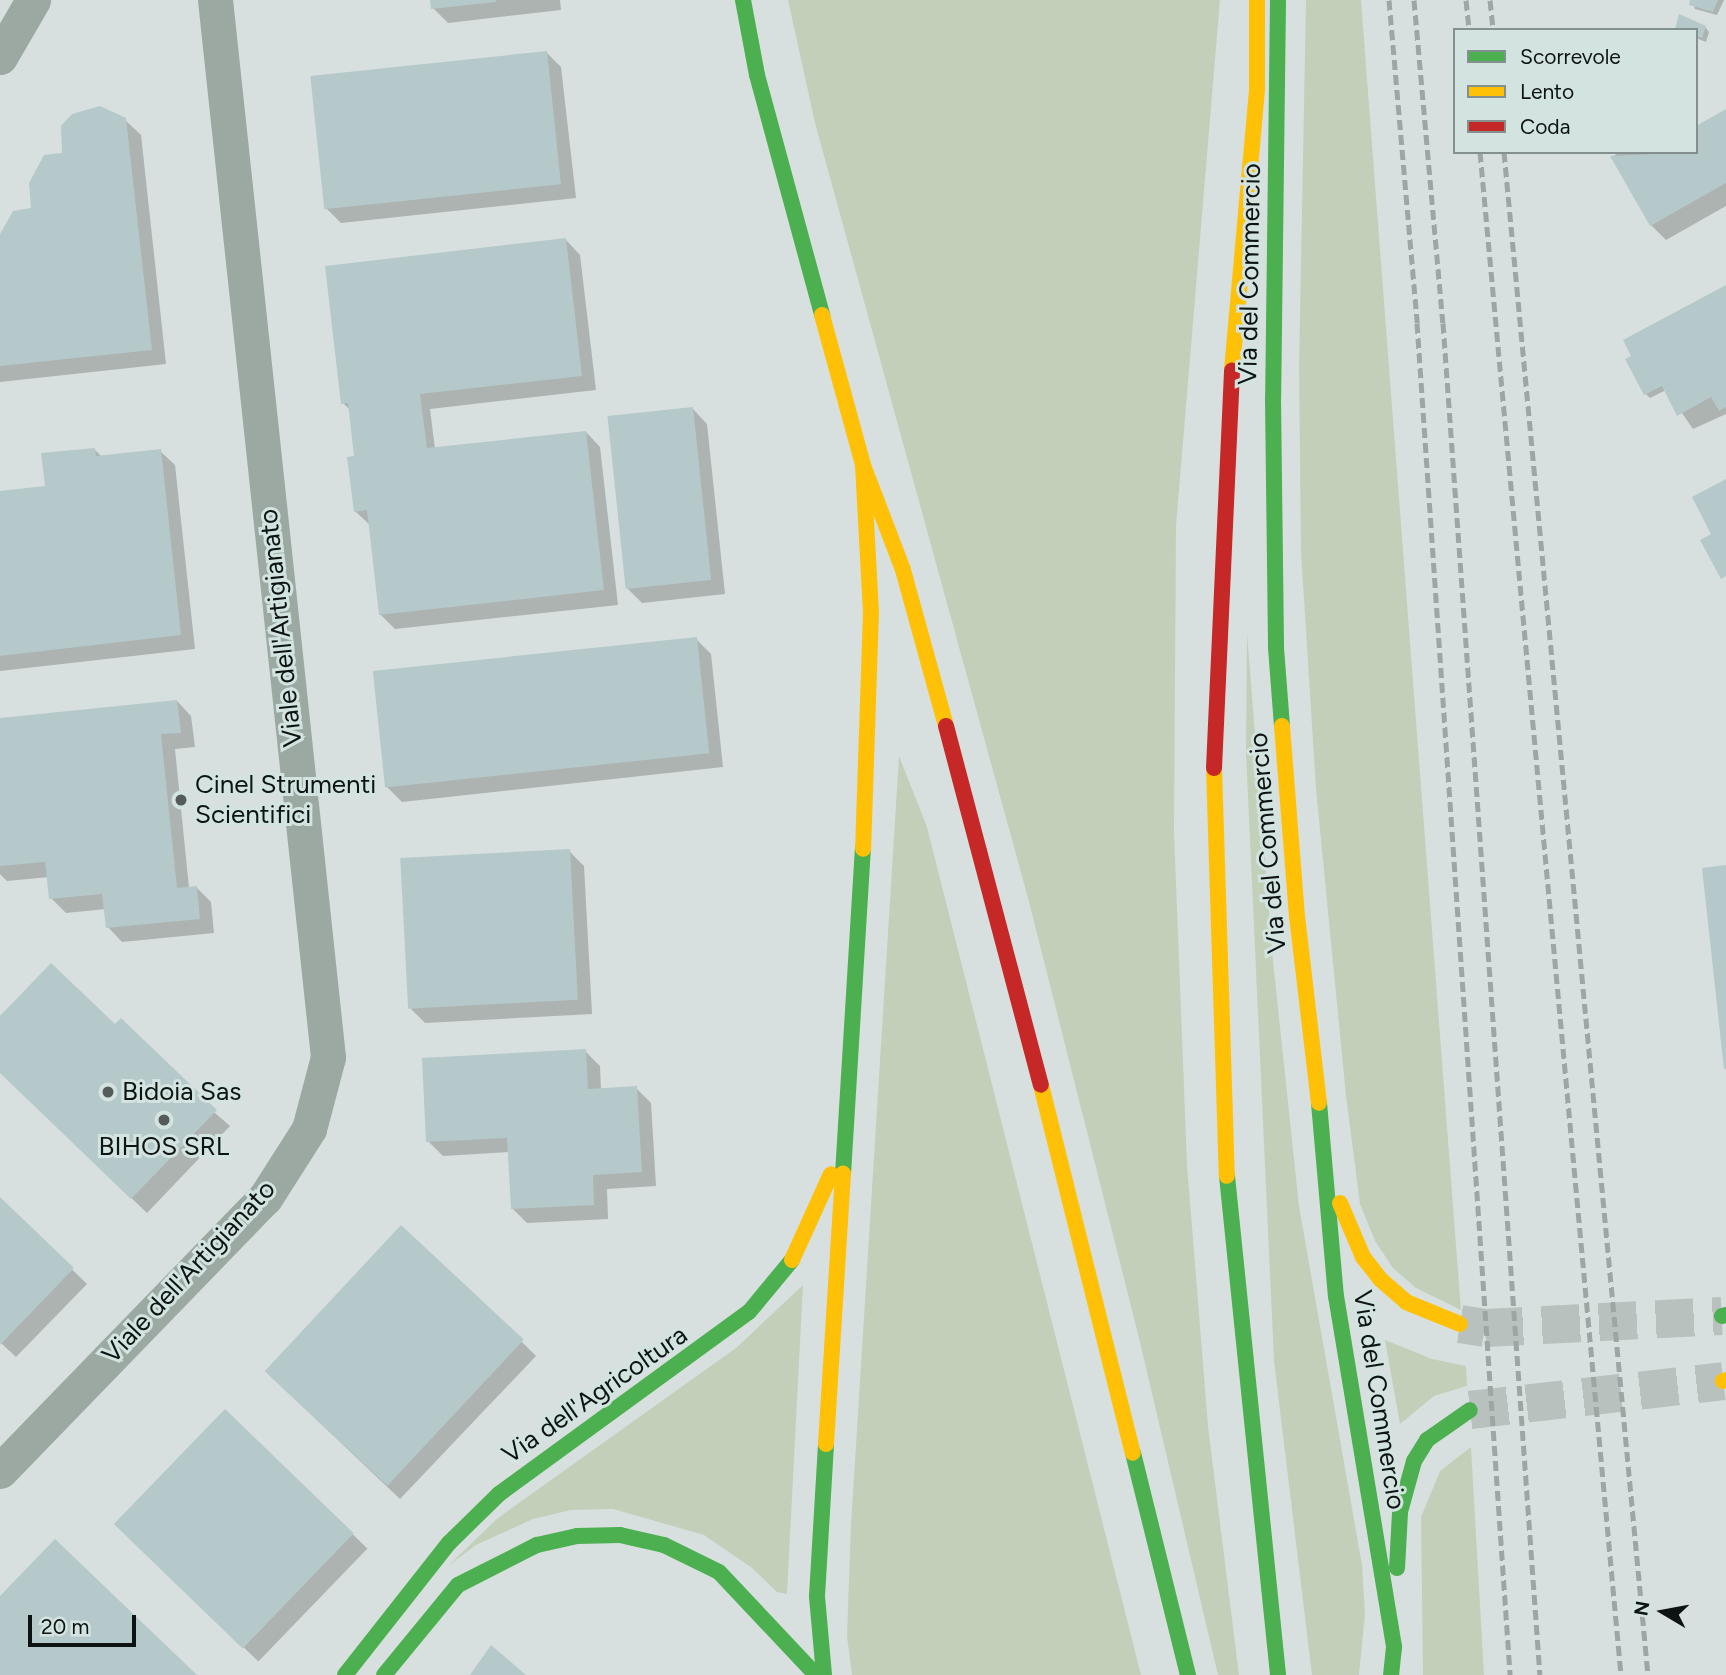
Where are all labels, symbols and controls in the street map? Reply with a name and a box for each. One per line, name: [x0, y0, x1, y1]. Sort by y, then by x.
legend: [1453, 28, 1698, 154]
text: Scorrevole: [1520, 44, 1621, 69]
text: Lento: [1520, 79, 1574, 104]
text: Coda: [1520, 114, 1570, 139]
street label: Via del Commercio: [1232, 163, 1268, 385]
street label: Viale dell'Artigianato: [253, 507, 309, 749]
street label: Via del Commercio: [1243, 731, 1293, 955]
place label: Cinel Strumenti Scientifici: [195, 769, 376, 830]
marker: Cinel Strumenti Scientifici: [173, 792, 189, 808]
place label: Bidoia Sas: [122, 1076, 241, 1108]
marker: Bidoia Sas: [100, 1084, 116, 1100]
marker: BIHOS SRL: [156, 1112, 172, 1128]
place label: BIHOS SRL: [99, 1131, 229, 1163]
street label: Viale dell'Artigianato: [96, 1174, 282, 1370]
street label: Via del Commercio: [1346, 1288, 1412, 1512]
street label: Via dell'Agricoltura: [497, 1320, 693, 1470]
north arrow: [1628, 1577, 1698, 1647]
text: N: [1629, 1599, 1654, 1617]
scale bar: [32, 1602, 140, 1646]
text: 20 m: [41, 1614, 89, 1639]

